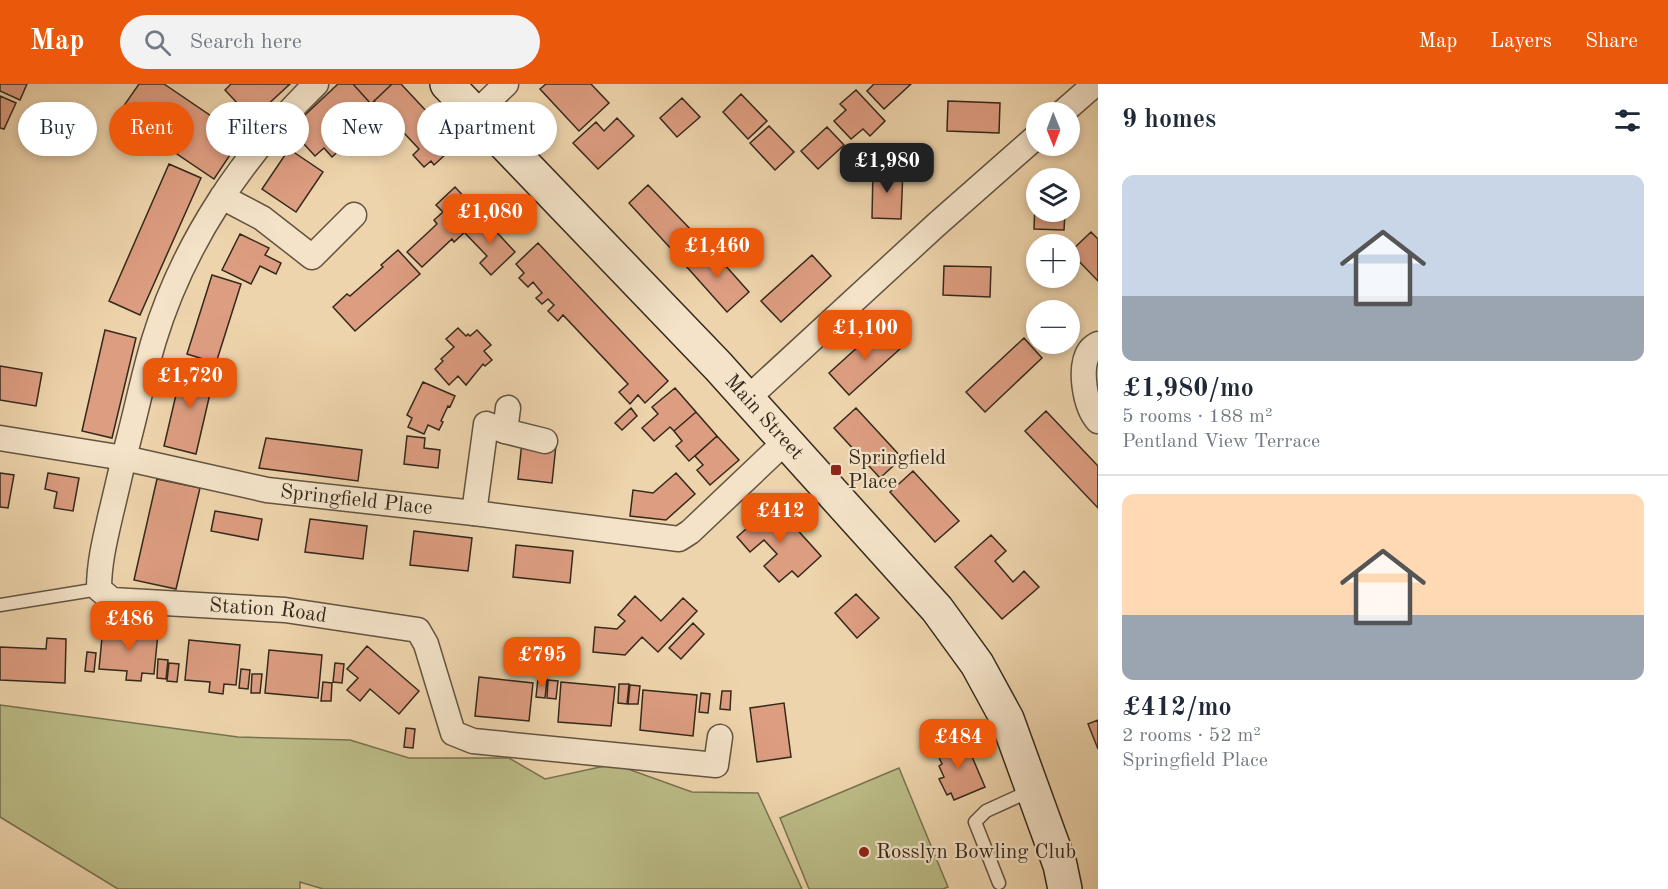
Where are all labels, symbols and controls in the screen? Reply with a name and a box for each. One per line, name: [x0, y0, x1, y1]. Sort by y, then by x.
search box: [120, 15, 540, 69]
icon: search: [141, 26, 174, 59]
text: Map: [30, 28, 84, 56]
text: Search here: [189, 31, 302, 53]
text: Map: [1418, 31, 1457, 52]
text: Layers: [1490, 31, 1552, 52]
text: Share: [1585, 31, 1638, 52]
chip: Buy: [18, 102, 97, 156]
chip: Rent: [109, 102, 194, 156]
chip: Filters: [206, 102, 309, 156]
chip: New: [321, 102, 405, 156]
chip: Apartment: [417, 102, 557, 156]
north arrow: [1026, 102, 1080, 156]
map controls: [1026, 102, 1080, 354]
icon: filters: [1611, 104, 1644, 137]
text: 9 homes: [1122, 107, 1216, 133]
pin: £1,980: [838, 143, 936, 194]
text: £1,980: [854, 152, 920, 172]
button: layers: [1026, 168, 1080, 222]
pin: £1,080: [441, 194, 539, 245]
text: £1,080: [457, 203, 523, 223]
icon: home: [1329, 214, 1437, 322]
pin: £1,460: [668, 228, 766, 279]
button: +: [1026, 234, 1080, 288]
text: £1,460: [684, 237, 750, 257]
button: −: [1026, 300, 1080, 354]
pin: £1,100: [816, 310, 914, 361]
text: £1,100: [832, 319, 898, 339]
pin: £1,720: [141, 358, 239, 409]
text: £1,720: [157, 367, 223, 387]
street label: Main Street: [721, 371, 808, 464]
text: £1,980/mo: [1122, 376, 1254, 402]
text: 5 rooms · 188 m²: [1122, 407, 1272, 427]
text: Pentland View Terrace: [1122, 432, 1320, 452]
place label: Springfield Place: [848, 448, 946, 493]
marker: Springfield Place: [829, 463, 843, 477]
street label: Springfield Place: [279, 481, 434, 519]
pin: £412: [744, 493, 816, 544]
text: £412: [755, 502, 805, 522]
icon: home: [1329, 533, 1437, 641]
street label: Station Road: [209, 595, 328, 627]
pin: £486: [93, 601, 165, 652]
text: £486: [104, 610, 154, 630]
pin: £795: [506, 637, 578, 688]
text: £795: [517, 646, 567, 666]
text: £412/mo: [1122, 695, 1232, 721]
pin: £484: [922, 719, 994, 770]
text: 2 rooms · 52 m²: [1122, 726, 1261, 746]
text: £484: [933, 728, 983, 748]
text: Springfield Place: [1122, 751, 1268, 771]
place label: Rosslyn Bowling Club: [876, 842, 1076, 863]
marker: Rosslyn Bowling Club: [857, 845, 871, 859]

